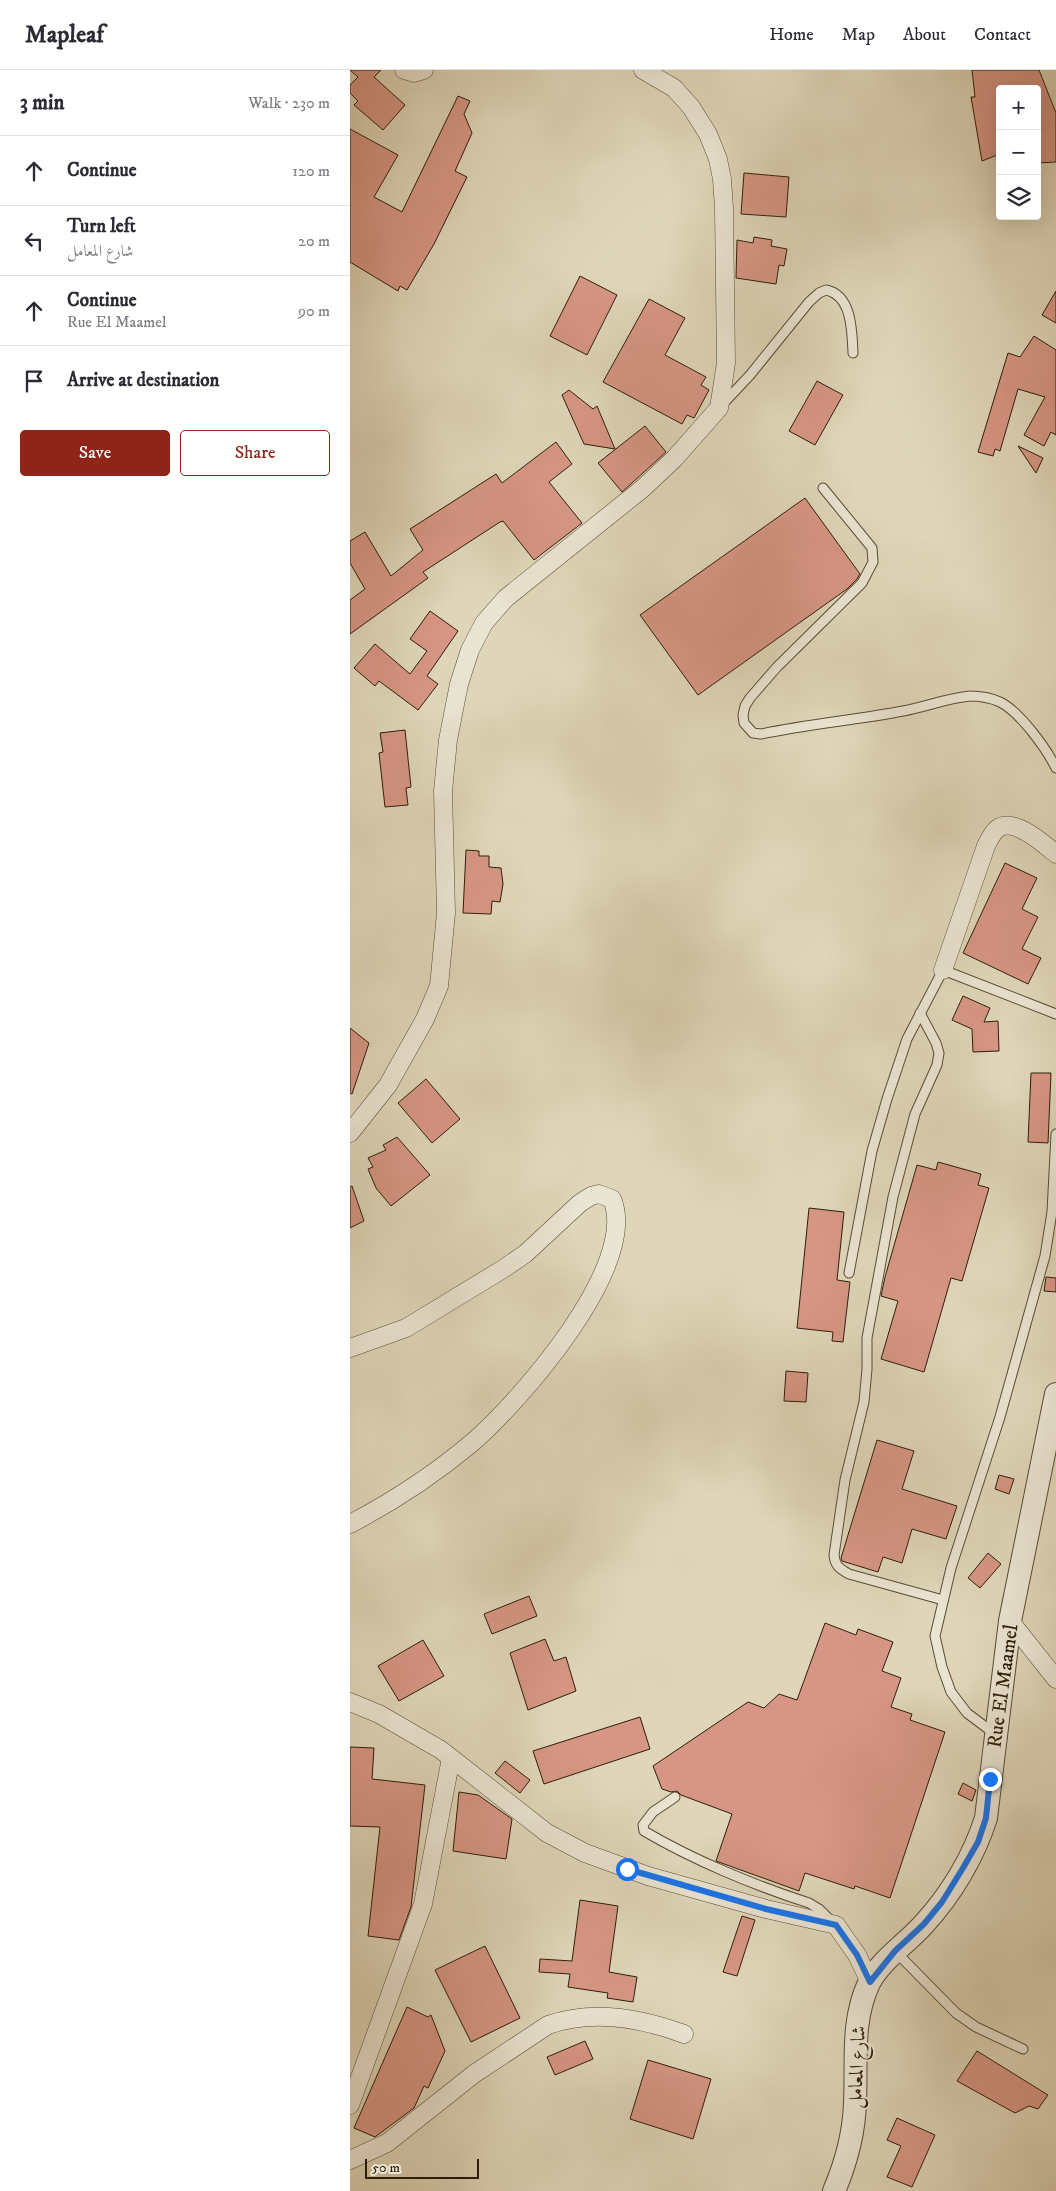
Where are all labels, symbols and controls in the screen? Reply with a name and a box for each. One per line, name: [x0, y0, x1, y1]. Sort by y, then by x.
text: Mapleaf: [25, 20, 104, 50]
text: Home: [769, 24, 814, 46]
text: Map: [842, 24, 875, 46]
text: About: [903, 24, 946, 46]
text: Contact: [974, 24, 1031, 46]
map controls: [996, 85, 1041, 220]
button: +: [996, 85, 1041, 130]
text: 3 min: [20, 90, 65, 116]
text: Walk · 230 m: [248, 93, 330, 113]
button: −: [996, 130, 1041, 175]
icon: ahead: [20, 157, 48, 185]
text: Continue: [67, 159, 137, 182]
text: 120 m: [292, 161, 330, 181]
button: layers: [996, 175, 1041, 220]
text: Turn left: [67, 215, 136, 238]
icon: left: [20, 227, 48, 255]
text: 20 m: [298, 231, 330, 251]
text: شارع المعامل: [67, 241, 133, 261]
text: Continue: [67, 289, 137, 312]
icon: ahead: [20, 297, 48, 325]
text: 90 m: [298, 301, 330, 321]
text: Rue El Maamel: [67, 312, 167, 332]
icon: arrive: [20, 367, 48, 395]
text: Arrive at destination: [67, 369, 219, 392]
button: Save: [20, 430, 170, 476]
button: Share: [180, 430, 330, 476]
street label: Rue El Maamel: [982, 1623, 1025, 1750]
route end: [979, 1768, 1002, 1791]
route start: [616, 1858, 639, 1881]
street label: شارع المعامل: [843, 2025, 876, 2109]
scale bar: [365, 2156, 479, 2179]
text: 50 m: [372, 2159, 400, 2177]

